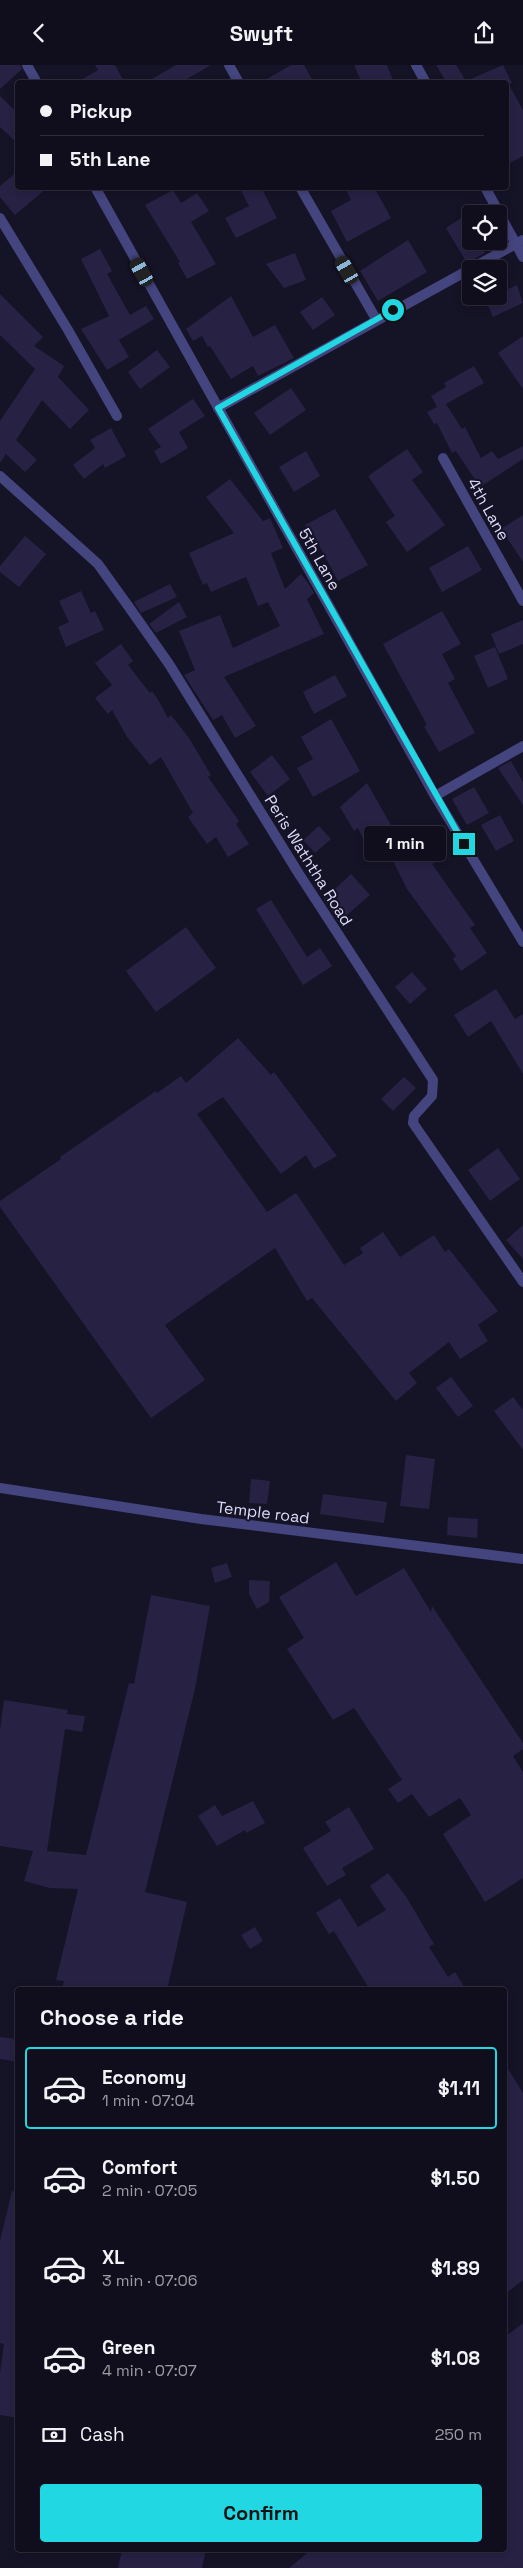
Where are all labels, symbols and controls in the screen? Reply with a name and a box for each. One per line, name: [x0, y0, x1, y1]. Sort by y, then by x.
icon: back: [25, 19, 53, 47]
text: Swyft: [230, 19, 293, 47]
icon: share: [470, 19, 498, 47]
text: Pickup: [70, 99, 132, 124]
text: 5th Lane: [70, 147, 151, 172]
map controls: [462, 205, 507, 305]
button: locate: [462, 205, 507, 250]
car: [333, 253, 360, 287]
car: [128, 255, 155, 289]
button: layers: [462, 260, 507, 305]
route start: [382, 299, 404, 321]
street label: 4th Lane: [463, 474, 514, 544]
street label: 5th Lane: [294, 524, 345, 594]
street label: Peris Waththa Road: [260, 791, 357, 930]
callout: 1 min: [364, 827, 446, 861]
text: 1 min: [385, 833, 425, 854]
route end: [453, 833, 475, 855]
street label: Temple road: [215, 1496, 311, 1529]
text: Choose a ride: [40, 2003, 184, 2031]
text: Economy: [102, 2065, 186, 2090]
icon: car: [42, 2066, 87, 2111]
text: $1.11: [438, 2076, 480, 2101]
text: 1 min · 07:04: [102, 2090, 195, 2111]
text: Comfort: [102, 2155, 178, 2180]
icon: car: [42, 2156, 87, 2201]
text: $1.50: [431, 2166, 480, 2191]
text: 2 min · 07:05: [102, 2180, 197, 2201]
text: XL: [102, 2245, 125, 2270]
icon: car: [42, 2246, 87, 2291]
text: $1.89: [431, 2256, 480, 2281]
text: 3 min · 07:06: [102, 2270, 198, 2291]
text: Green: [102, 2335, 155, 2360]
icon: car: [42, 2336, 87, 2381]
text: $1.08: [431, 2346, 480, 2371]
text: 4 min · 07:07: [102, 2360, 197, 2381]
icon: cash: [40, 2421, 68, 2449]
text: Cash: [80, 2422, 125, 2447]
text: 250 m: [435, 2424, 482, 2445]
button: Confirm: [40, 2484, 482, 2542]

